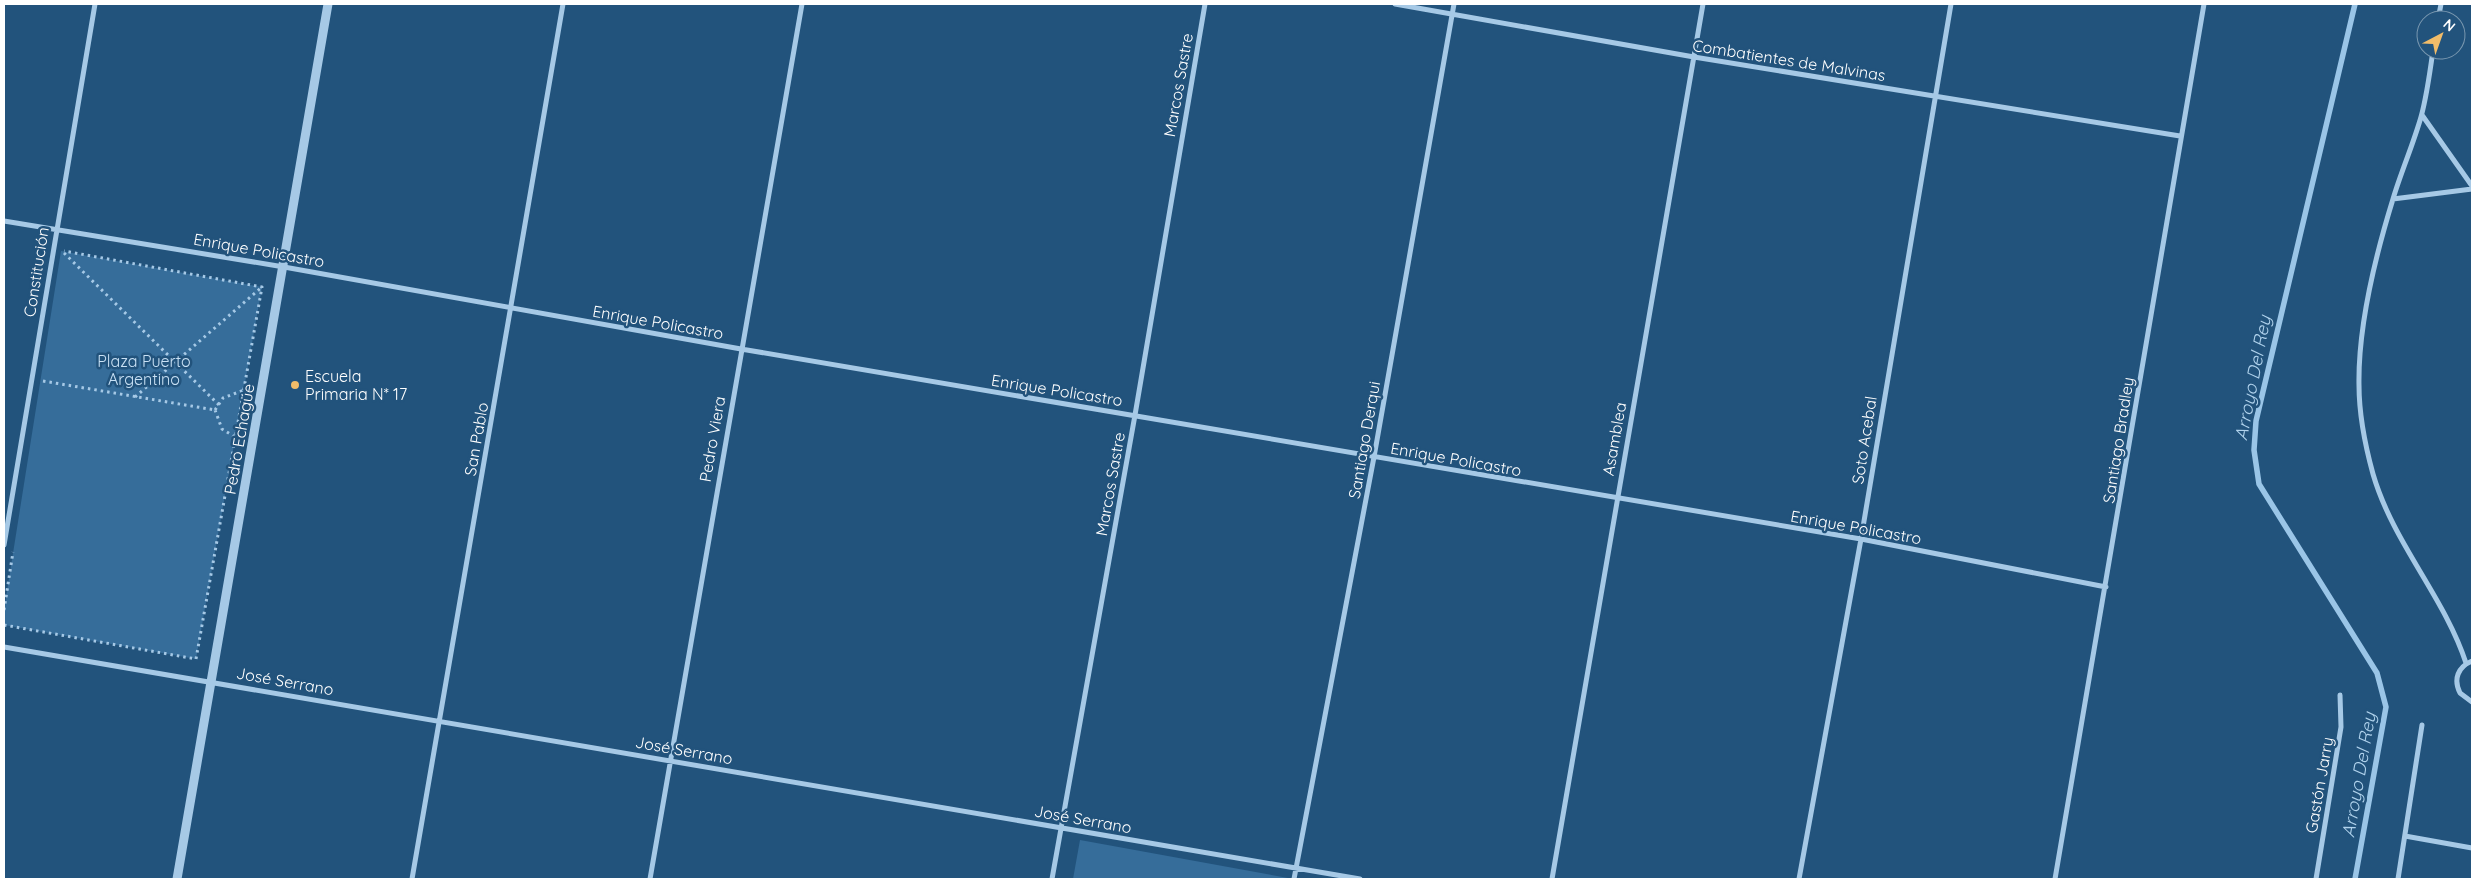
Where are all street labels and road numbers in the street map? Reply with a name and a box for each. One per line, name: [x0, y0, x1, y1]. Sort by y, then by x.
street label: Marcos Sastre: [1159, 32, 1197, 138]
street label: Combatientes de Malvinas: [1691, 35, 1887, 85]
street label: Constitución: [19, 226, 53, 318]
street label: Enrique Policastro: [192, 229, 326, 271]
street label: Enrique Policastro: [591, 301, 725, 343]
street label: Enrique Policastro: [990, 370, 1124, 410]
street label: Santiago Bradley: [2098, 375, 2138, 505]
street label: Santiago Derqui: [1344, 380, 1384, 500]
street label: Pedro Echagüe: [219, 382, 259, 496]
street label: Pedro Viera: [695, 395, 729, 483]
street label: Soto Acebal: [1847, 395, 1881, 485]
street label: San Pablo: [460, 401, 492, 477]
street label: Asamblea: [1598, 401, 1630, 477]
street label: Marcos Sastre: [1091, 431, 1129, 537]
street label: Enrique Policastro: [1389, 438, 1523, 480]
street label: Enrique Policastro: [1789, 506, 1923, 548]
street label: José Serrano: [235, 663, 335, 699]
street label: José Serrano: [634, 732, 734, 768]
street label: Gastón Jarry: [2301, 735, 2337, 835]
street label: José Serrano: [1033, 801, 1133, 837]

